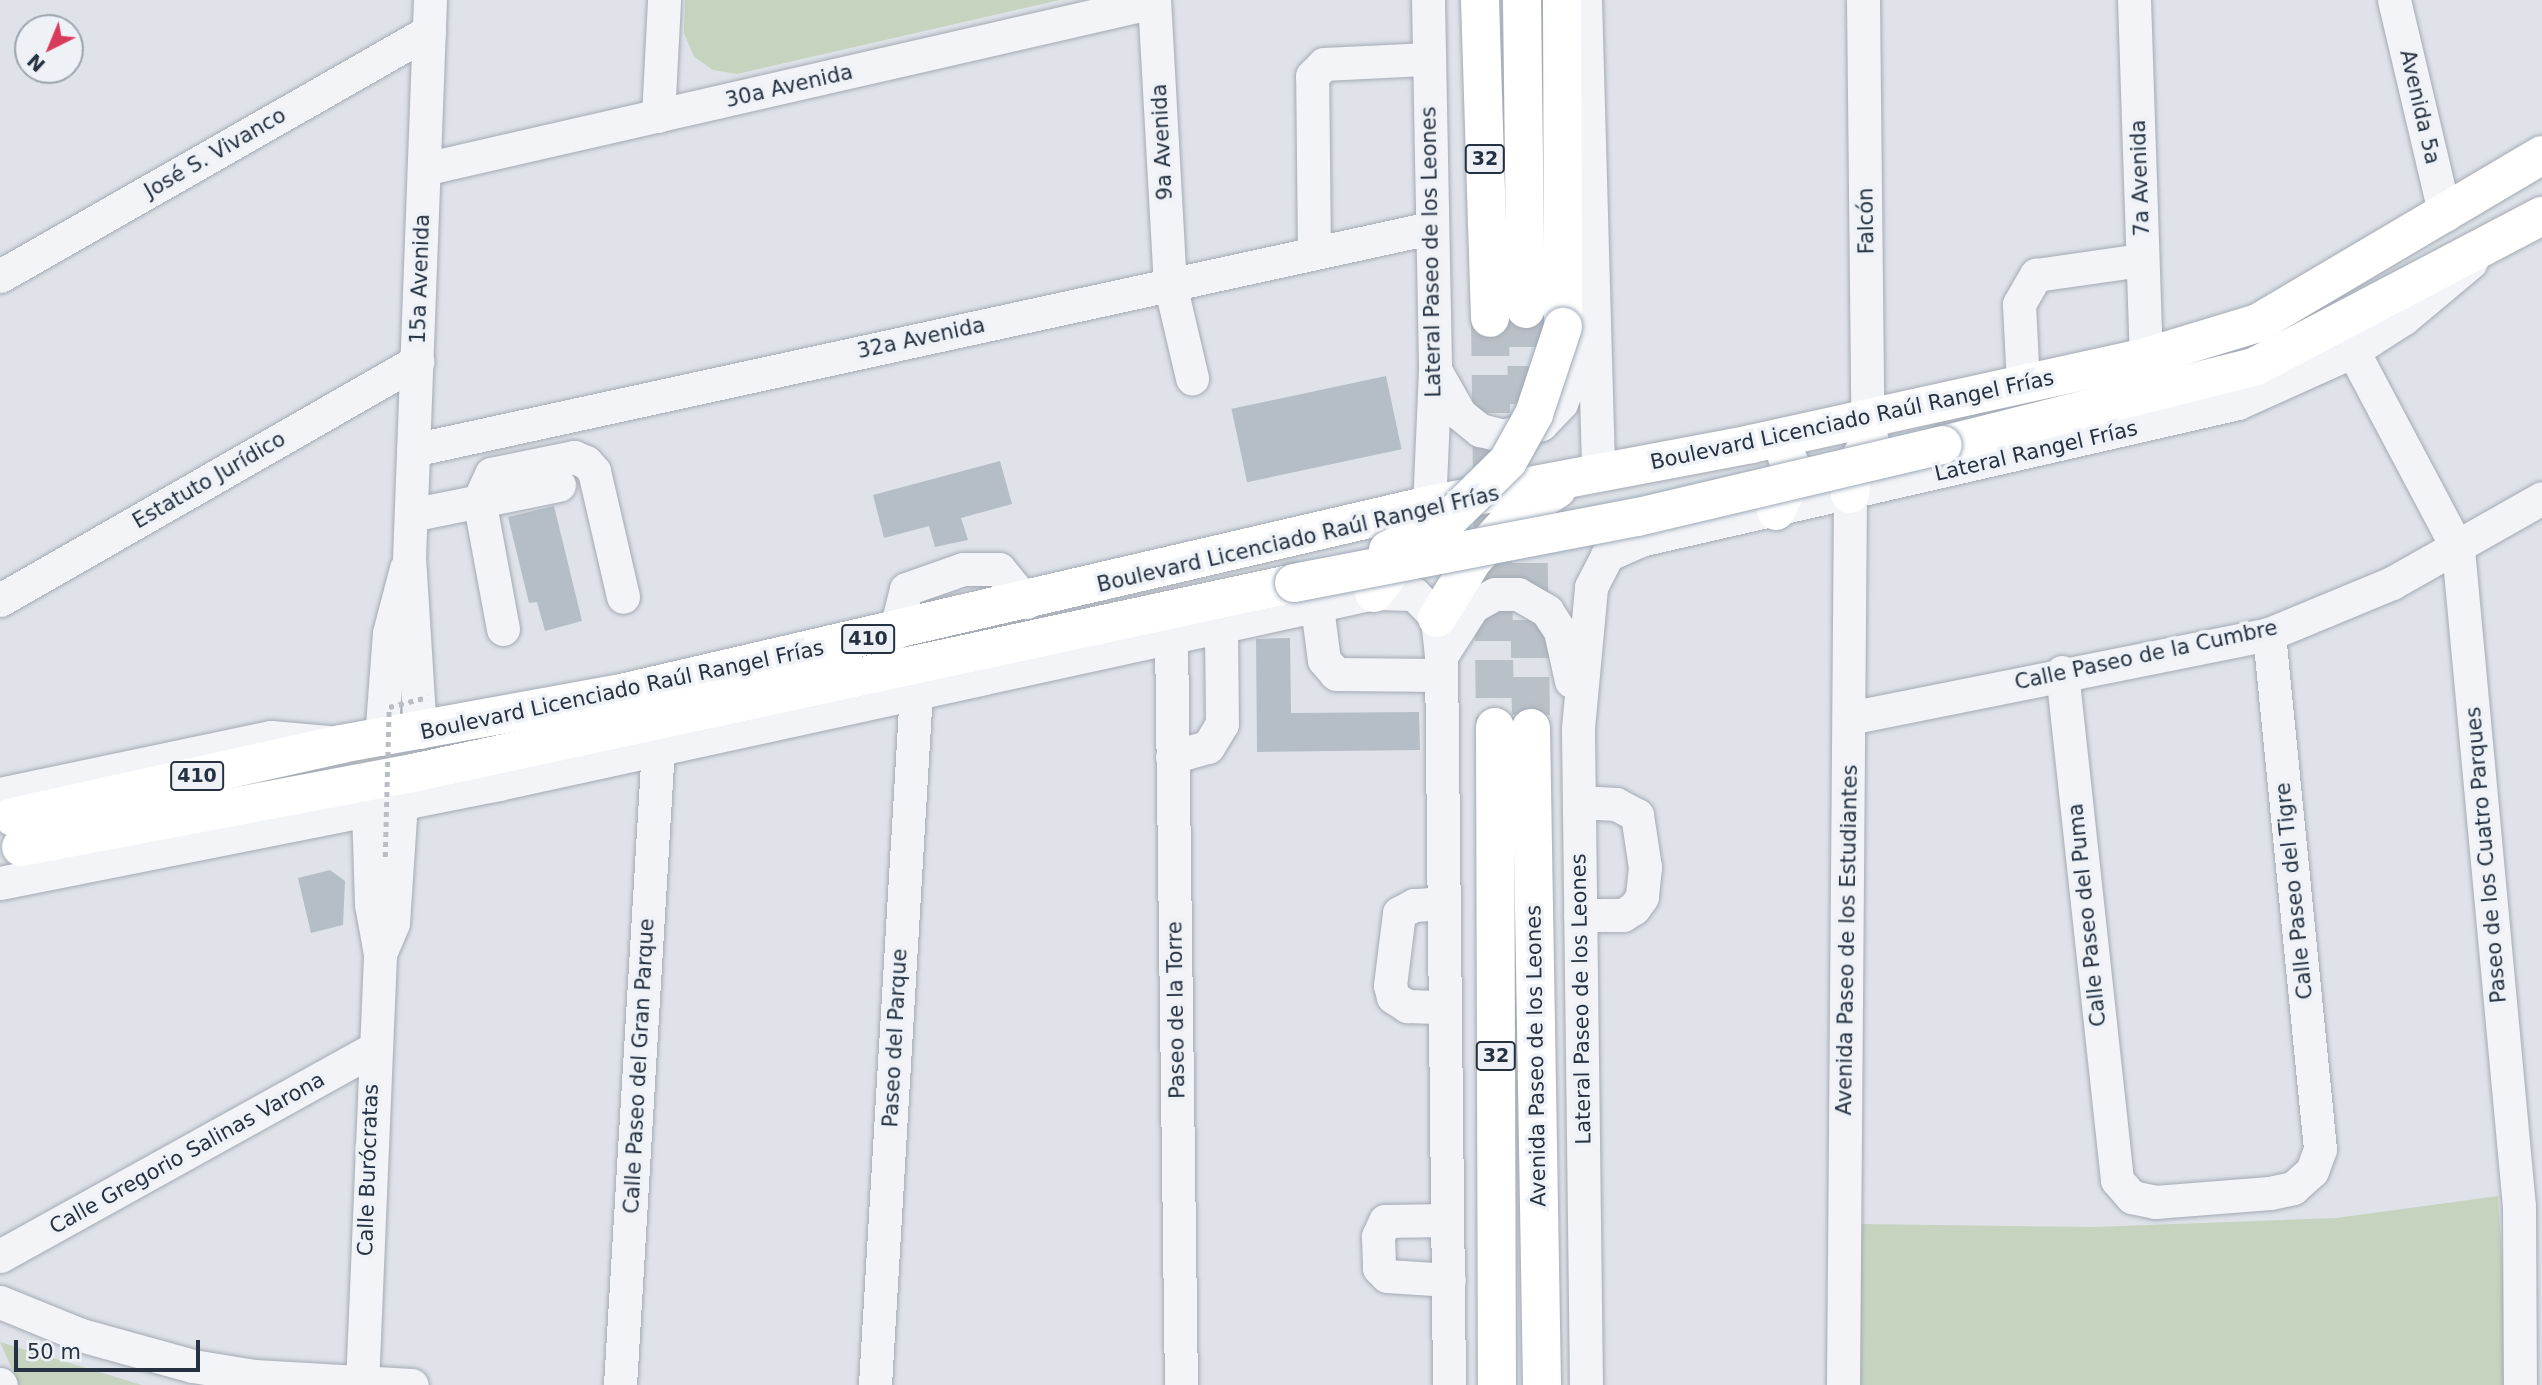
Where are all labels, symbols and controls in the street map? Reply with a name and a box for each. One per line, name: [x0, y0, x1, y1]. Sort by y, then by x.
north arrow: [14, 14, 84, 84]
street label: Avenida 5a: [2395, 47, 2445, 167]
text: N: [23, 49, 49, 76]
street label: 30a Avenida: [723, 59, 855, 113]
street label: 9a Avenida: [1146, 83, 1178, 201]
street label: José S. Vivanco: [140, 102, 290, 204]
street label: Lateral Paseo de los Leones: [1416, 106, 1446, 398]
street label: 7a Avenida: [2125, 119, 2155, 237]
road number: 32: [1464, 144, 1506, 174]
street label: Falcón: [1853, 188, 1879, 254]
street label: 15a Avenida: [405, 214, 435, 344]
street label: 32a Avenida: [855, 312, 987, 364]
street label: Boulevard Licenciado Raúl Rangel Frías: [1648, 365, 2056, 475]
street label: Lateral Rangel Frías: [1932, 415, 2140, 487]
street label: Estatuto Jurídico: [128, 426, 290, 534]
street label: Boulevard Licenciado Raúl Rangel Frías: [1094, 480, 1502, 598]
street label: Calle Paseo de la Cumbre: [2012, 615, 2280, 695]
road number: 410: [840, 624, 896, 654]
street label: Boulevard Licenciado Raúl Rangel Frías: [418, 635, 826, 745]
street label: Paseo de los Cuatro Parques: [2460, 706, 2512, 1004]
road number: 410: [169, 761, 225, 792]
street label: Avenida Paseo de los Estudiantes: [1831, 764, 1863, 1116]
street label: Calle Paseo del Tigre: [2270, 781, 2318, 1001]
street label: Calle Paseo del Puma: [2063, 802, 2111, 1028]
street label: Lateral Paseo de los Leones: [1566, 853, 1596, 1145]
street label: Avenida Paseo de los Leones: [1521, 905, 1551, 1207]
street label: Calle Paseo del Gran Parque: [619, 918, 659, 1214]
street label: Paseo de la Torre: [1162, 921, 1190, 1099]
street label: Paseo del Parque: [878, 948, 912, 1128]
road number: 32: [1475, 1040, 1517, 1072]
street label: Calle Gregorio Salinas Varona: [45, 1067, 329, 1239]
street label: Calle Burócratas: [352, 1083, 384, 1257]
scale bar: [18, 1326, 203, 1370]
text: 50 m: [27, 1340, 81, 1364]

